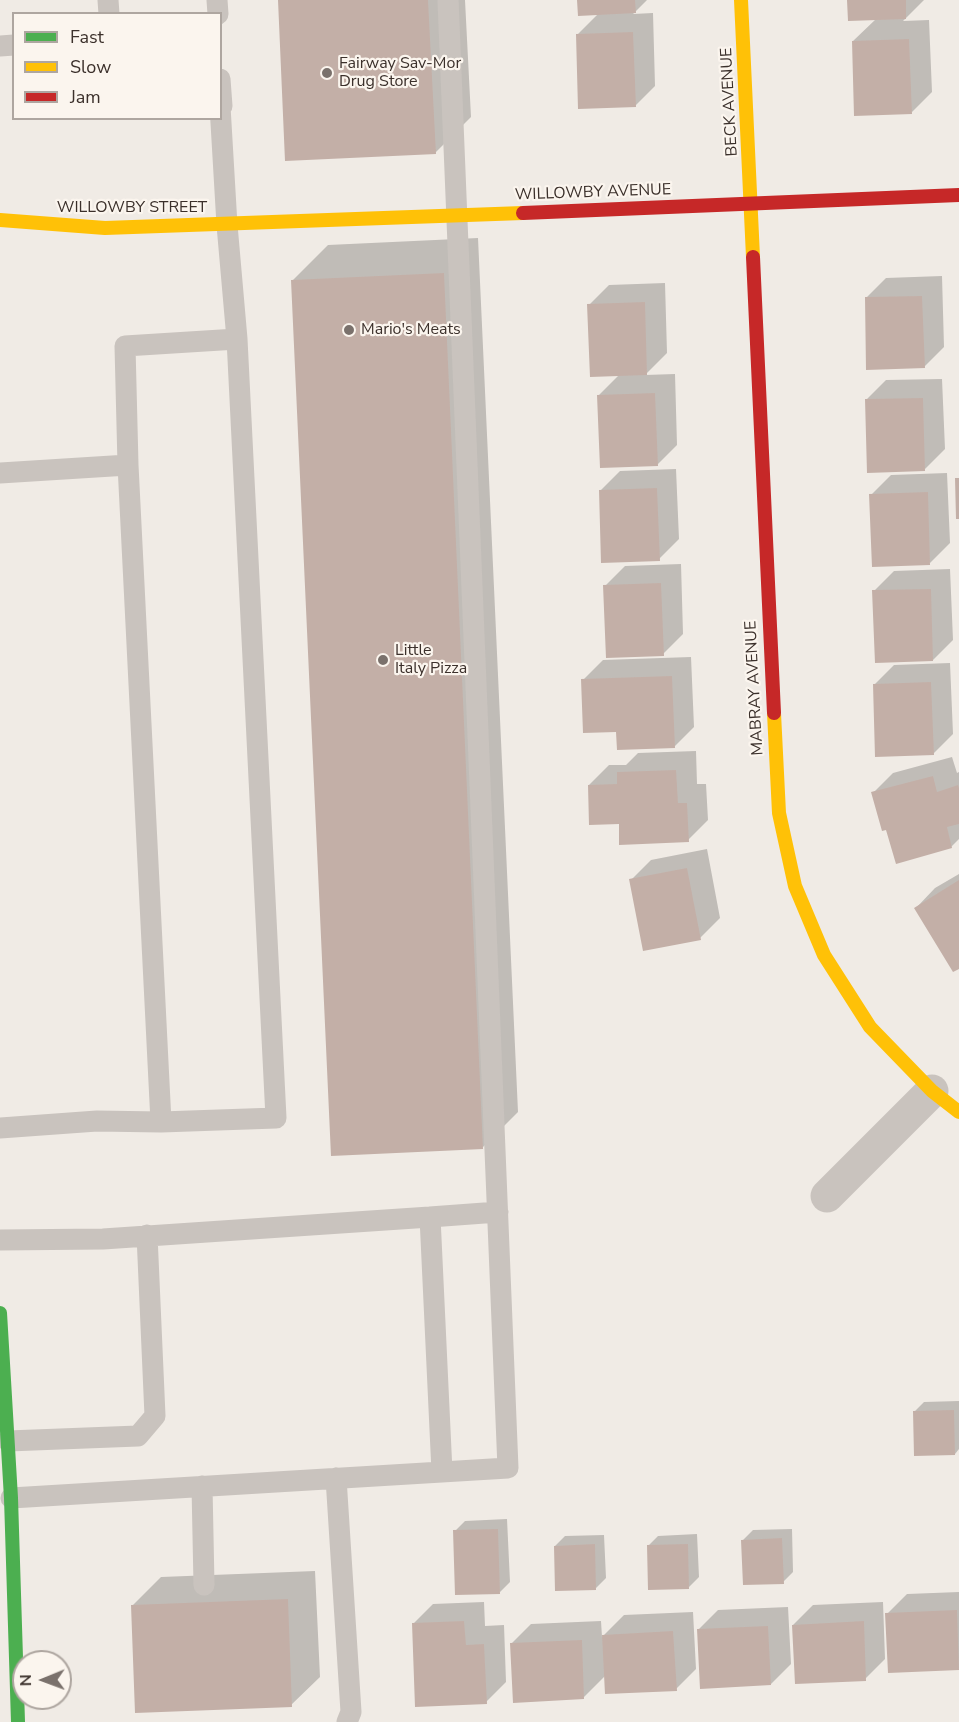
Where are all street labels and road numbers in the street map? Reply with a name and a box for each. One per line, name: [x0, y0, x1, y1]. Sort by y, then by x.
street label: BECK AVENUE: [718, 47, 742, 157]
street label: WILLOWBY AVENUE: [515, 181, 671, 205]
street label: WILLOWBY STREET: [57, 198, 207, 218]
street label: MABRAY AVENUE: [742, 620, 768, 756]

